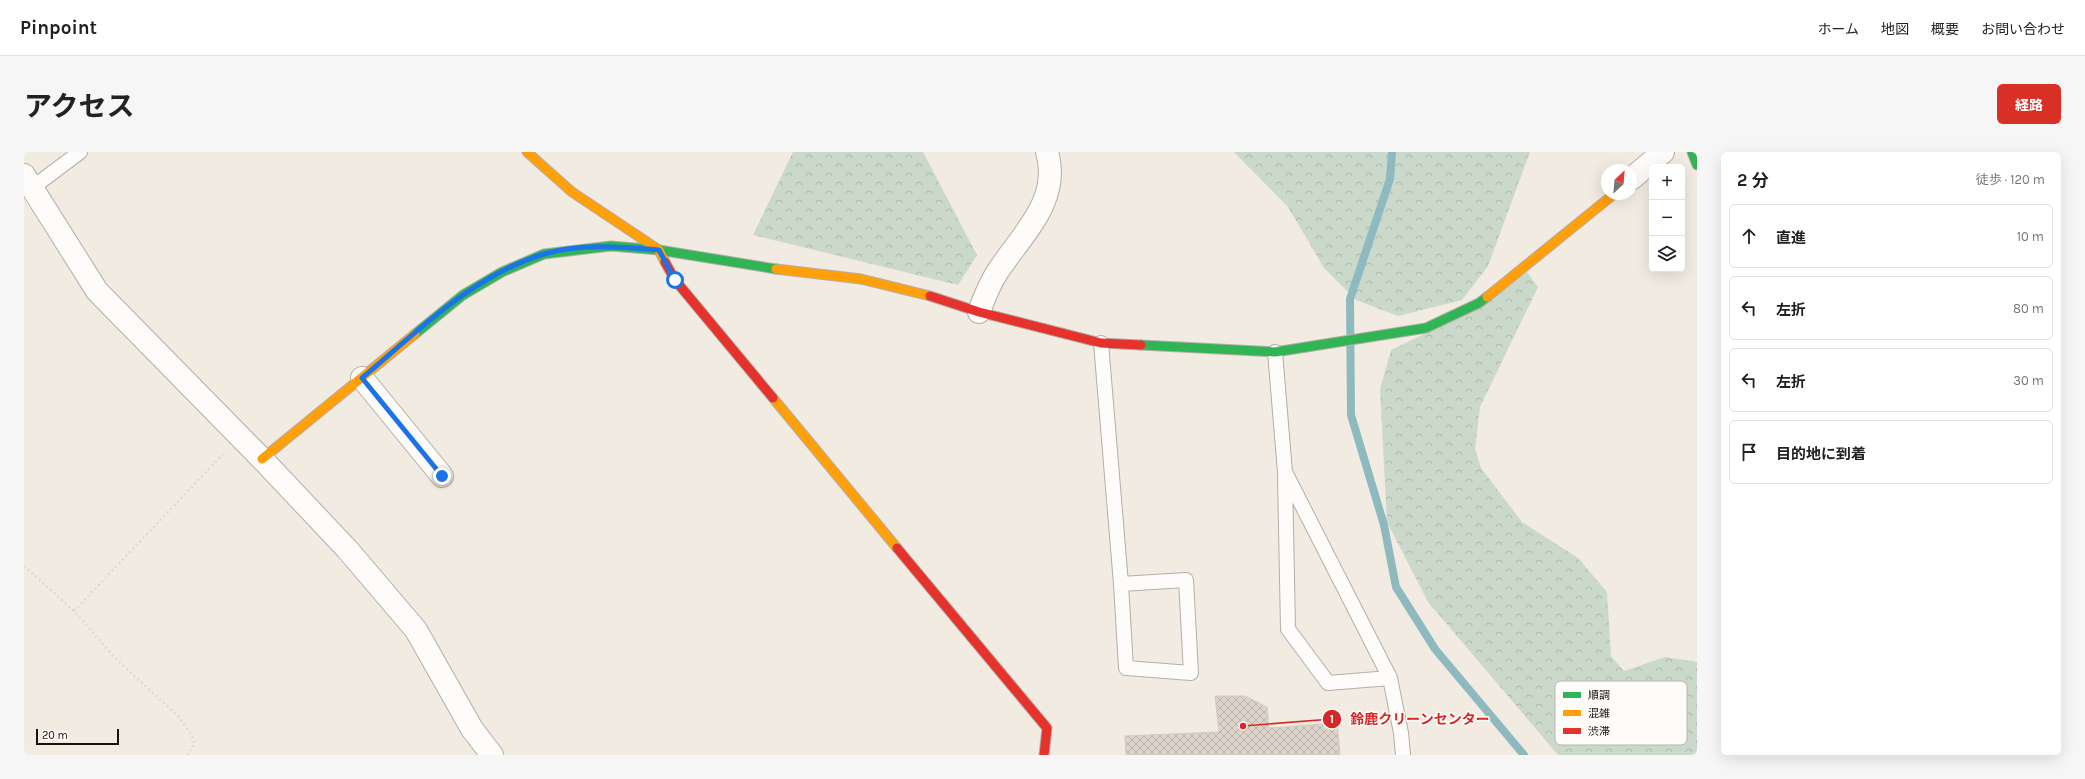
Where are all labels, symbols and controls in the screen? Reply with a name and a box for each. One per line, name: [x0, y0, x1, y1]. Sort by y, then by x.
text: Pinpoint: [20, 17, 97, 39]
text: ホーム: [1817, 21, 1859, 38]
text: 地図: [1881, 21, 1909, 38]
text: 概要: [1931, 21, 1959, 38]
text: お問い合わせ: [1981, 21, 2065, 38]
button: 経路: [1997, 84, 2061, 124]
text: アクセス: [24, 90, 135, 123]
north arrow: [1601, 164, 1637, 200]
map controls: [1649, 164, 1685, 272]
button: +: [1649, 164, 1685, 200]
text: 2 分: [1737, 170, 1769, 190]
text: 徒歩 · 120 m: [1976, 172, 2045, 187]
button: −: [1649, 200, 1685, 236]
icon: ahead: [1738, 225, 1760, 247]
text: 直進: [1776, 229, 1806, 247]
text: 10 m: [2017, 229, 2044, 244]
button: layers: [1649, 236, 1685, 272]
route start: [666, 271, 684, 289]
icon: left: [1738, 297, 1760, 319]
text: 左折: [1776, 301, 1806, 319]
text: 80 m: [2013, 301, 2044, 316]
icon: left: [1738, 369, 1760, 391]
text: 左折: [1776, 373, 1806, 391]
text: 30 m: [2013, 373, 2044, 388]
icon: arrive: [1738, 441, 1760, 463]
text: 目的地に到着: [1776, 445, 1866, 463]
route end: [433, 467, 451, 485]
legend: [1555, 681, 1687, 745]
text: 順調: [1588, 689, 1610, 702]
callout: 鈴鹿クリーンセンター: [1322, 706, 1498, 732]
text: 混雑: [1588, 707, 1610, 720]
text: 鈴鹿クリーンセンター: [1350, 711, 1490, 728]
text: 1: [1330, 712, 1334, 726]
text: 渋滞: [1588, 725, 1610, 738]
scale bar: [36, 727, 119, 746]
text: 20 m: [42, 729, 68, 742]

